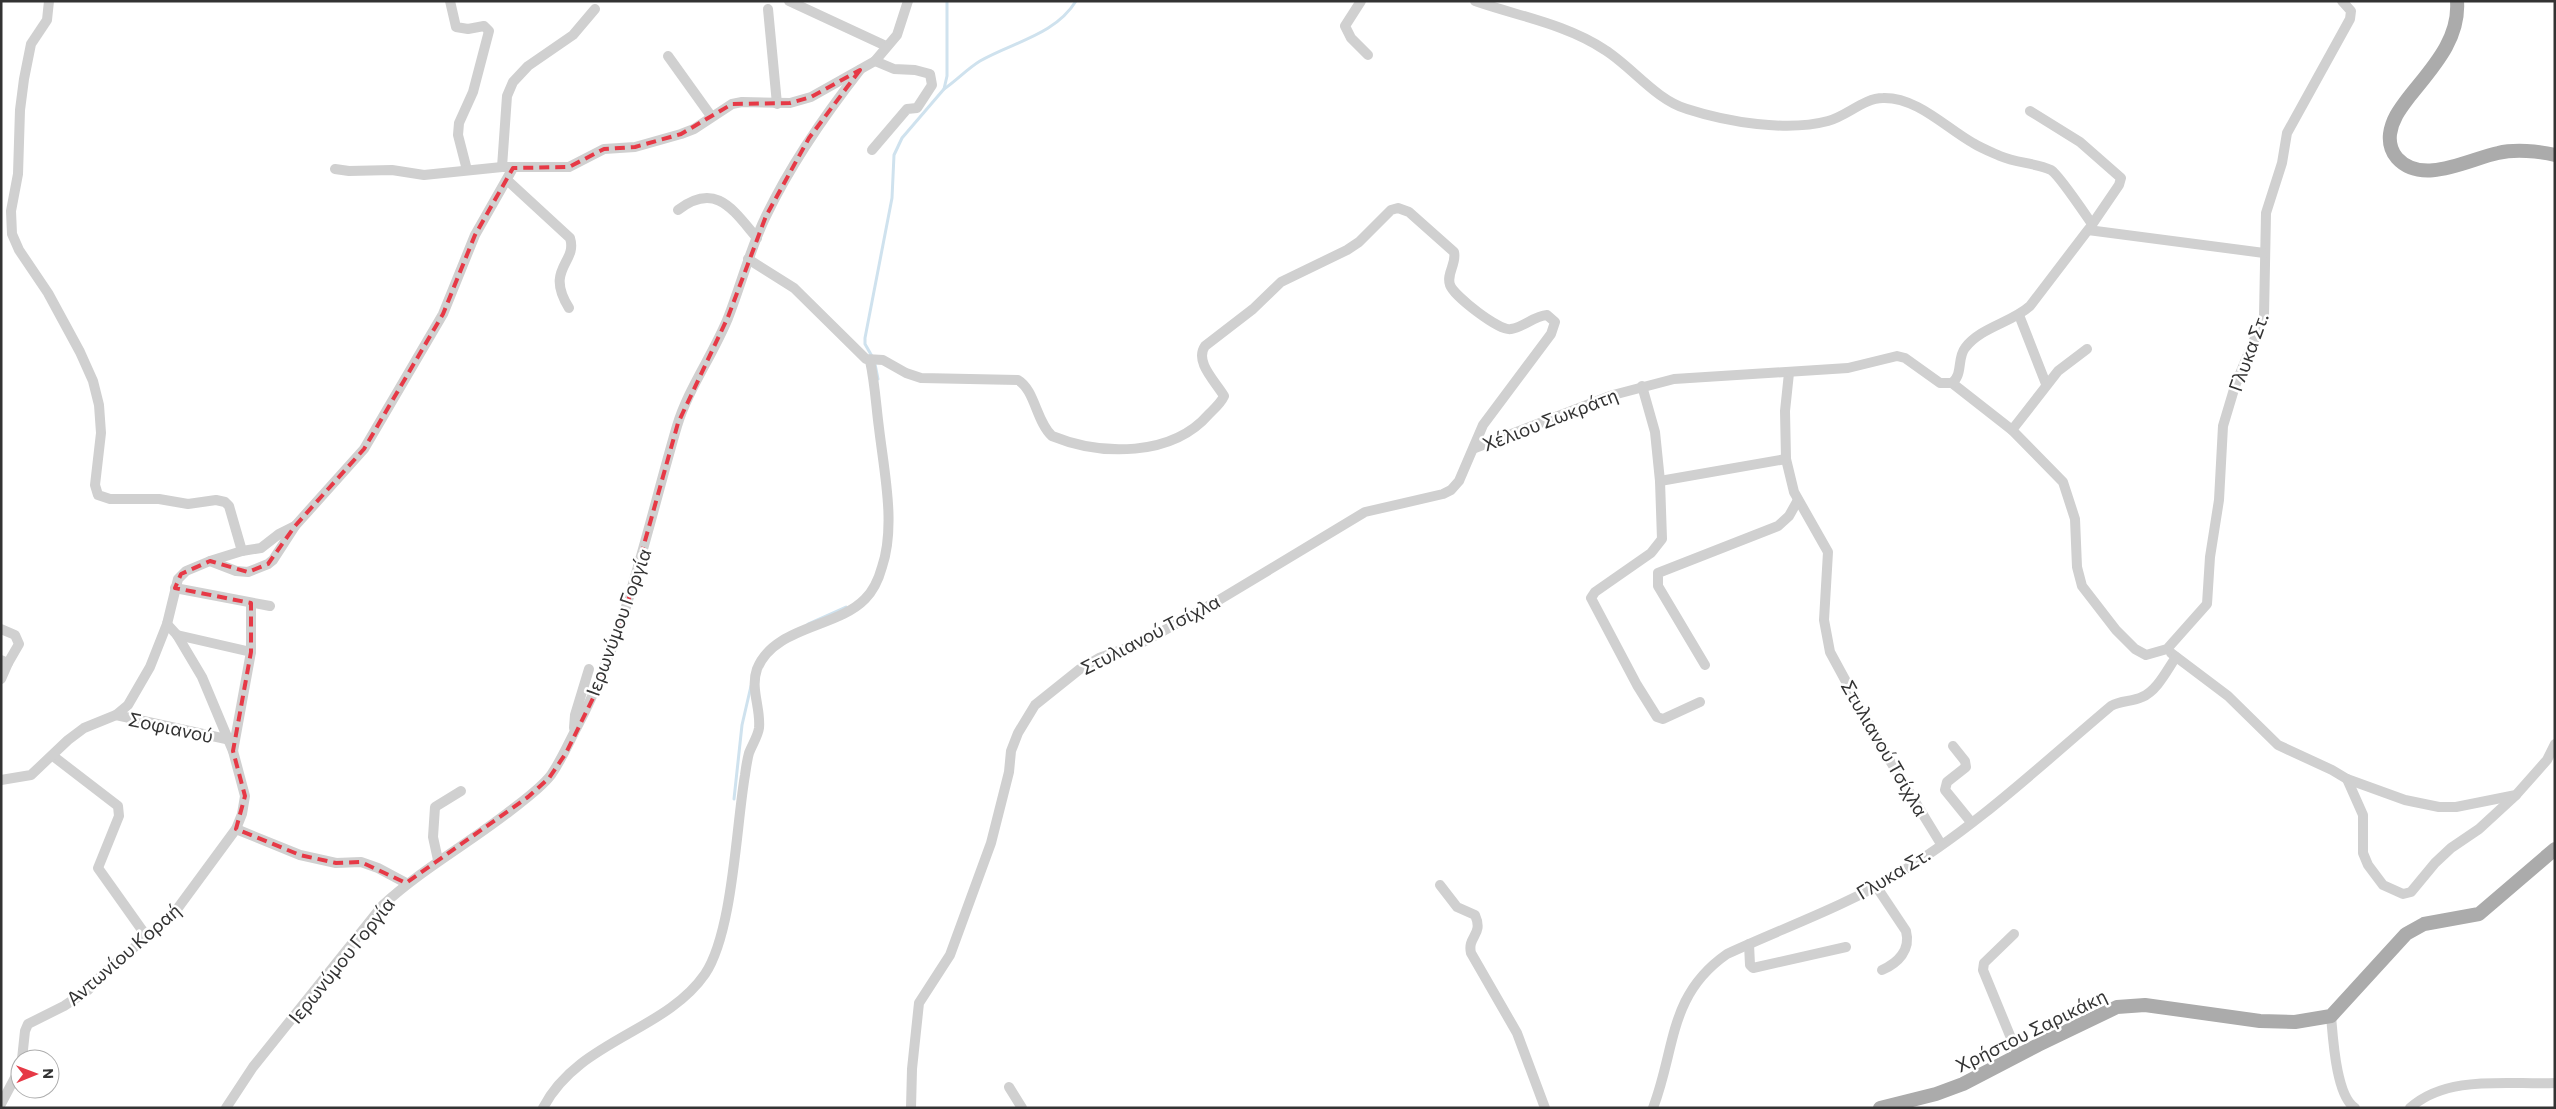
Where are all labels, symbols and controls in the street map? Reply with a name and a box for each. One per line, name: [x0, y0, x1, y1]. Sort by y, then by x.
street label: Γλυκα Στ.: [2223, 310, 2273, 394]
street label: Χέλιου Σωκράτη: [1479, 383, 1621, 455]
street label: Ιερωνύμου Γοργία: [581, 545, 655, 699]
street label: Στυλιανού Τσίχλα: [1077, 589, 1223, 679]
street label: Στυλιανού Τσίχλα: [1837, 676, 1933, 820]
street label: Σοφιανού: [127, 707, 215, 747]
street label: Γλυκα Στ.: [1852, 842, 1934, 904]
street label: Ιερωνύμου Γοργία: [283, 892, 399, 1028]
street label: Αντωνίου Κοραή: [61, 898, 185, 1010]
street label: Χρήστου Σαρικάκη: [1952, 983, 2110, 1077]
north arrow: [10, 1049, 60, 1099]
text: N: [40, 1068, 57, 1079]

